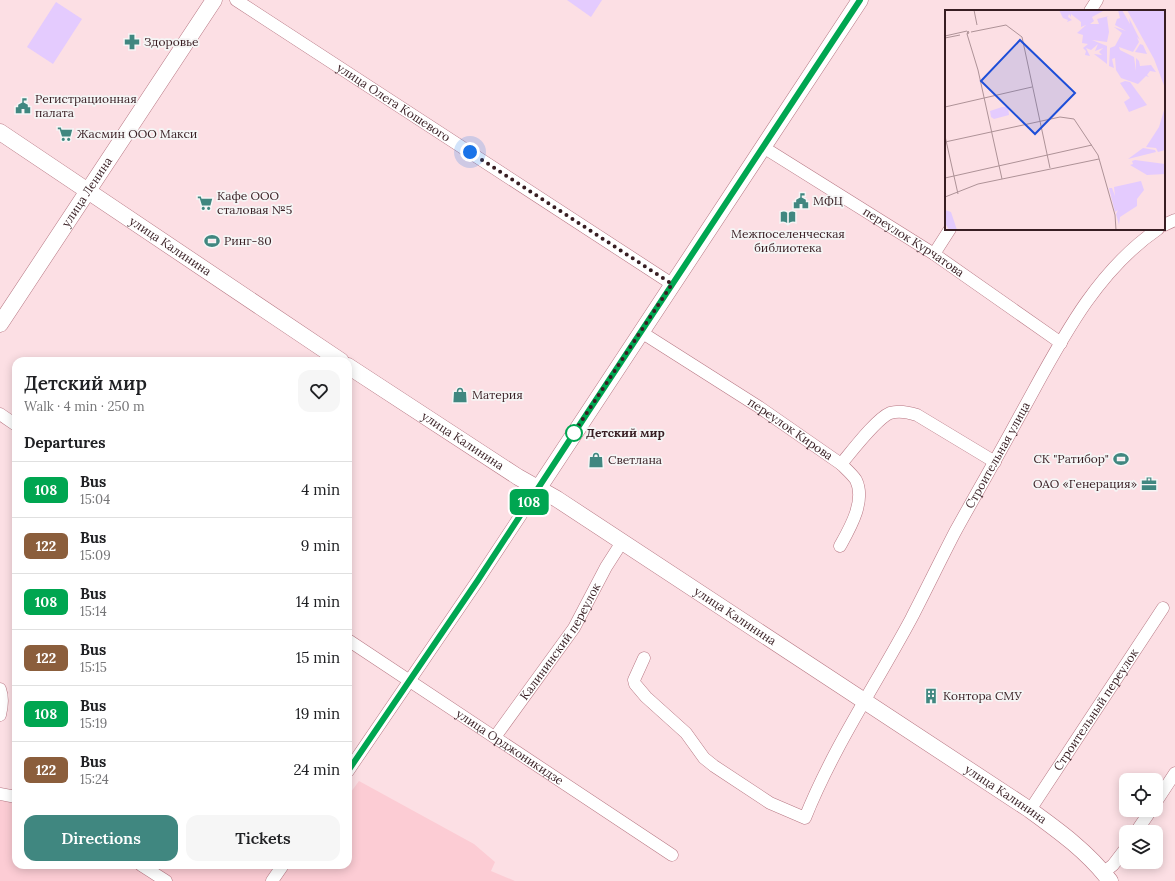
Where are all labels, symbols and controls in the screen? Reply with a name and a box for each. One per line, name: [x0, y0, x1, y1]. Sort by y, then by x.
inset map: [945, 10, 1165, 230]
pharmacy icon: Здоровье: [123, 33, 141, 51]
place label: Здоровье: [144, 34, 199, 49]
street label: улица Олега Кошевого: [334, 60, 453, 145]
place label: Регистрационная палата: [35, 91, 137, 120]
public building icon: Регистрационная палата: [14, 97, 32, 115]
supermarket icon: Жасмин ООО Макси: [56, 125, 74, 143]
place label: Жасмин ООО Макси: [77, 126, 197, 141]
your location: [460, 142, 480, 162]
street label: улица Ленина: [58, 154, 115, 230]
place label: Кафе ООО сталовая №5: [217, 188, 292, 217]
public building icon: МФЦ: [792, 192, 810, 210]
place label: МФЦ: [813, 193, 843, 208]
supermarket icon: Кафе ООО сталовая №5: [196, 194, 214, 212]
street label: переулок Курчатова: [860, 204, 967, 280]
library icon: Межпоселенческая библиотека: [779, 208, 797, 226]
street label: улица Калинина: [127, 213, 214, 279]
place label: Межпоселенческая библиотека: [731, 226, 845, 255]
sports icon: Ринг-80: [203, 232, 221, 250]
place label: Ринг-80: [224, 233, 272, 248]
button: heart: [298, 370, 340, 412]
text: Детский мир: [24, 371, 147, 395]
shop icon: Материя: [451, 386, 469, 404]
place label: Материя: [472, 387, 523, 402]
street label: переулок Кирова: [745, 394, 836, 463]
text: Walk · 4 min · 250 m: [24, 398, 145, 415]
street label: Строительная улица: [962, 399, 1033, 511]
street label: улица Калинина: [419, 408, 507, 473]
marker: Детский мир: [565, 424, 583, 442]
place label: Детский мир: [586, 425, 665, 440]
text: Departures: [24, 433, 105, 452]
sports icon: СК "Ратибор": [1112, 450, 1130, 468]
shop icon: Светлана: [587, 451, 605, 469]
place label: СК "Ратибор": [1033, 451, 1109, 466]
place label: Светлана: [608, 452, 662, 467]
text: Bus: [80, 472, 106, 491]
office icon: ОАО «Генерация»: [1140, 475, 1158, 493]
place label: ОАО «Генерация»: [1033, 476, 1137, 491]
text: 4 min: [301, 480, 340, 499]
text: 108: [35, 481, 57, 499]
line badge: 108: [506, 489, 552, 515]
text: 15:04: [80, 491, 110, 508]
text: 108: [518, 493, 540, 511]
text: Bus: [80, 528, 106, 547]
text: 9 min: [301, 536, 340, 555]
text: 122: [36, 537, 56, 555]
text: 15:09: [80, 547, 111, 564]
street label: Калининский переулок: [516, 580, 604, 703]
street label: улица Калинина: [691, 583, 779, 648]
text: Bus: [80, 584, 106, 603]
text: 14 min: [296, 592, 340, 611]
text: 108: [35, 593, 57, 611]
text: 15:14: [80, 603, 107, 620]
text: Bus: [80, 640, 106, 659]
street label: Строительный переулок: [1050, 645, 1142, 773]
text: 15 min: [296, 648, 340, 667]
text: 122: [36, 649, 56, 667]
text: 15:15: [80, 659, 107, 676]
building icon: Контора СМУ: [922, 687, 940, 705]
place label: Контора СМУ: [943, 688, 1022, 703]
text: Bus: [80, 696, 106, 715]
text: 19 min: [295, 704, 340, 723]
text: 108: [35, 705, 57, 723]
street label: улица Орджоникидзе: [453, 706, 567, 788]
text: 15:19: [80, 715, 107, 732]
text: Bus: [80, 752, 106, 771]
text: 24 min: [293, 760, 340, 779]
text: 122: [36, 761, 56, 779]
street label: улица Калинина: [962, 761, 1050, 827]
text: 15:24: [80, 771, 109, 788]
map controls: [1119, 773, 1163, 869]
button: locate: [1119, 773, 1163, 817]
button: Directions: [24, 815, 178, 861]
button: Tickets: [186, 815, 340, 861]
button: layers: [1119, 825, 1163, 869]

